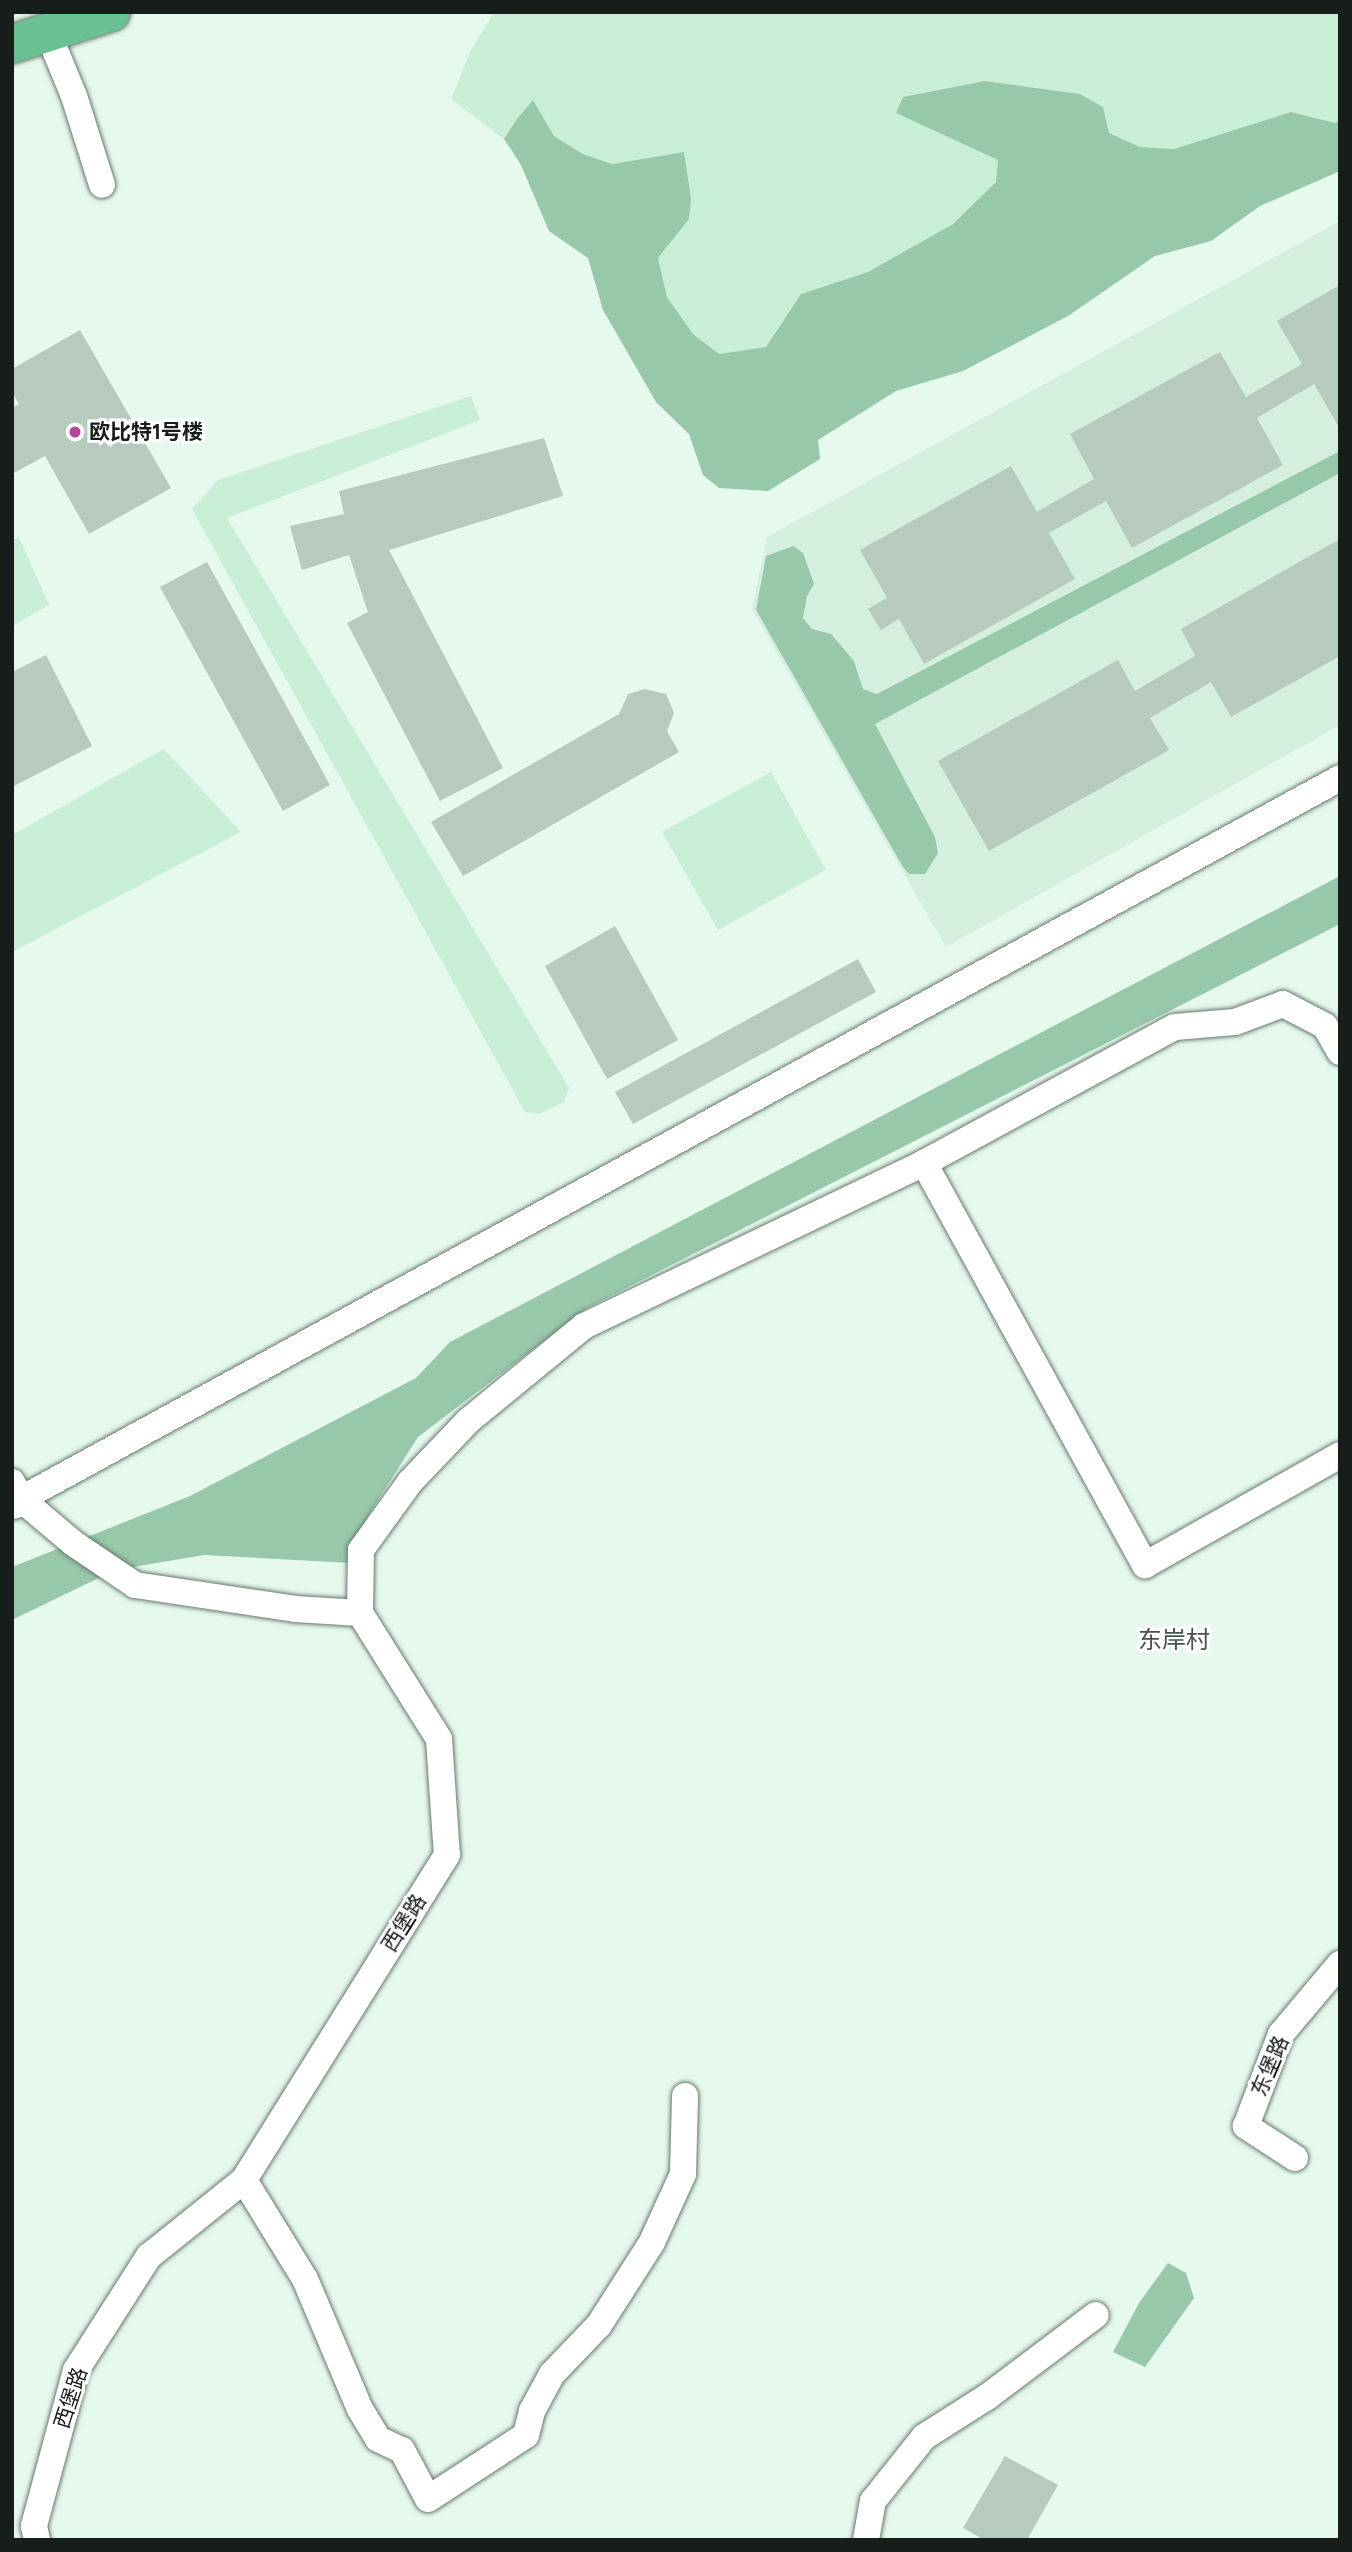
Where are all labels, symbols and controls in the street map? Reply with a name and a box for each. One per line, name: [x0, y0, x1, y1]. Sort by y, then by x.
place label: 欧比特1号楼: [89, 419, 203, 445]
marker: 欧比特1号楼: [67, 424, 83, 440]
district label: 东岸村: [1138, 1626, 1210, 1654]
street label: 西堡路: [377, 1890, 431, 1956]
street label: 东堡路: [1246, 2032, 1294, 2100]
street label: 西堡路: [49, 2364, 93, 2432]

